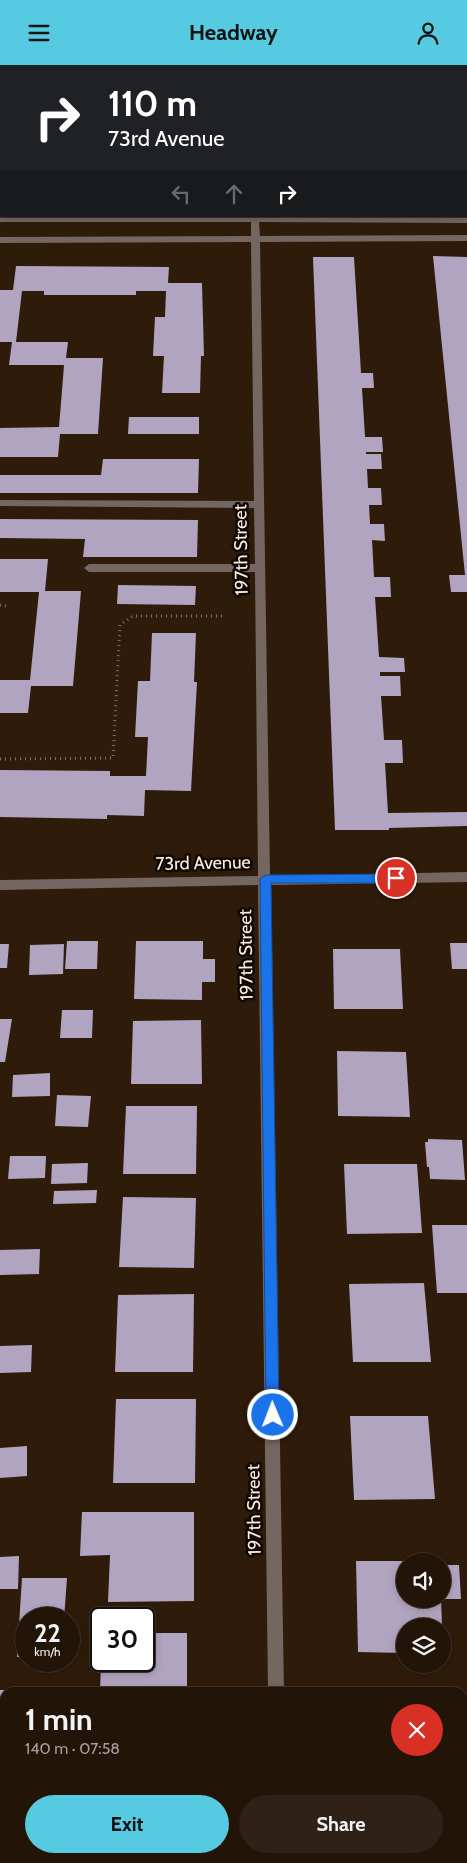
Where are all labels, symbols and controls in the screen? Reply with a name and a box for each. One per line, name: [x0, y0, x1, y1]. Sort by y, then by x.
icon: menu: [25, 19, 53, 47]
text: Headway: [189, 19, 278, 46]
icon: person: [414, 19, 442, 47]
text: 110 m: [108, 82, 197, 125]
icon: right: [25, 85, 90, 150]
text: 73rd Avenue: [108, 125, 225, 152]
icon: left: [167, 180, 195, 208]
icon: ahead: [220, 180, 248, 208]
icon: right: [273, 180, 301, 208]
street label: 197th Street: [229, 504, 253, 596]
street label: 73rd Avenue: [155, 851, 251, 875]
pin: [375, 857, 417, 899]
icon: arrive: [382, 864, 410, 892]
street label: 197th Street: [234, 909, 258, 1001]
position arrow: [246, 1388, 298, 1440]
street label: 197th Street: [242, 1464, 266, 1556]
map controls: [396, 1553, 451, 1673]
button: sound: [396, 1553, 451, 1608]
speed limit sign: 30: [90, 1607, 155, 1672]
text: 22: [34, 1618, 61, 1648]
button: layers: [396, 1618, 451, 1673]
text: km/h: [34, 1644, 61, 1659]
text: 1 min: [25, 1701, 93, 1738]
button: close: [391, 1704, 443, 1756]
text: 140 m · 07:58: [25, 1739, 120, 1758]
button: Exit: [25, 1795, 229, 1853]
button: Share: [239, 1795, 443, 1853]

